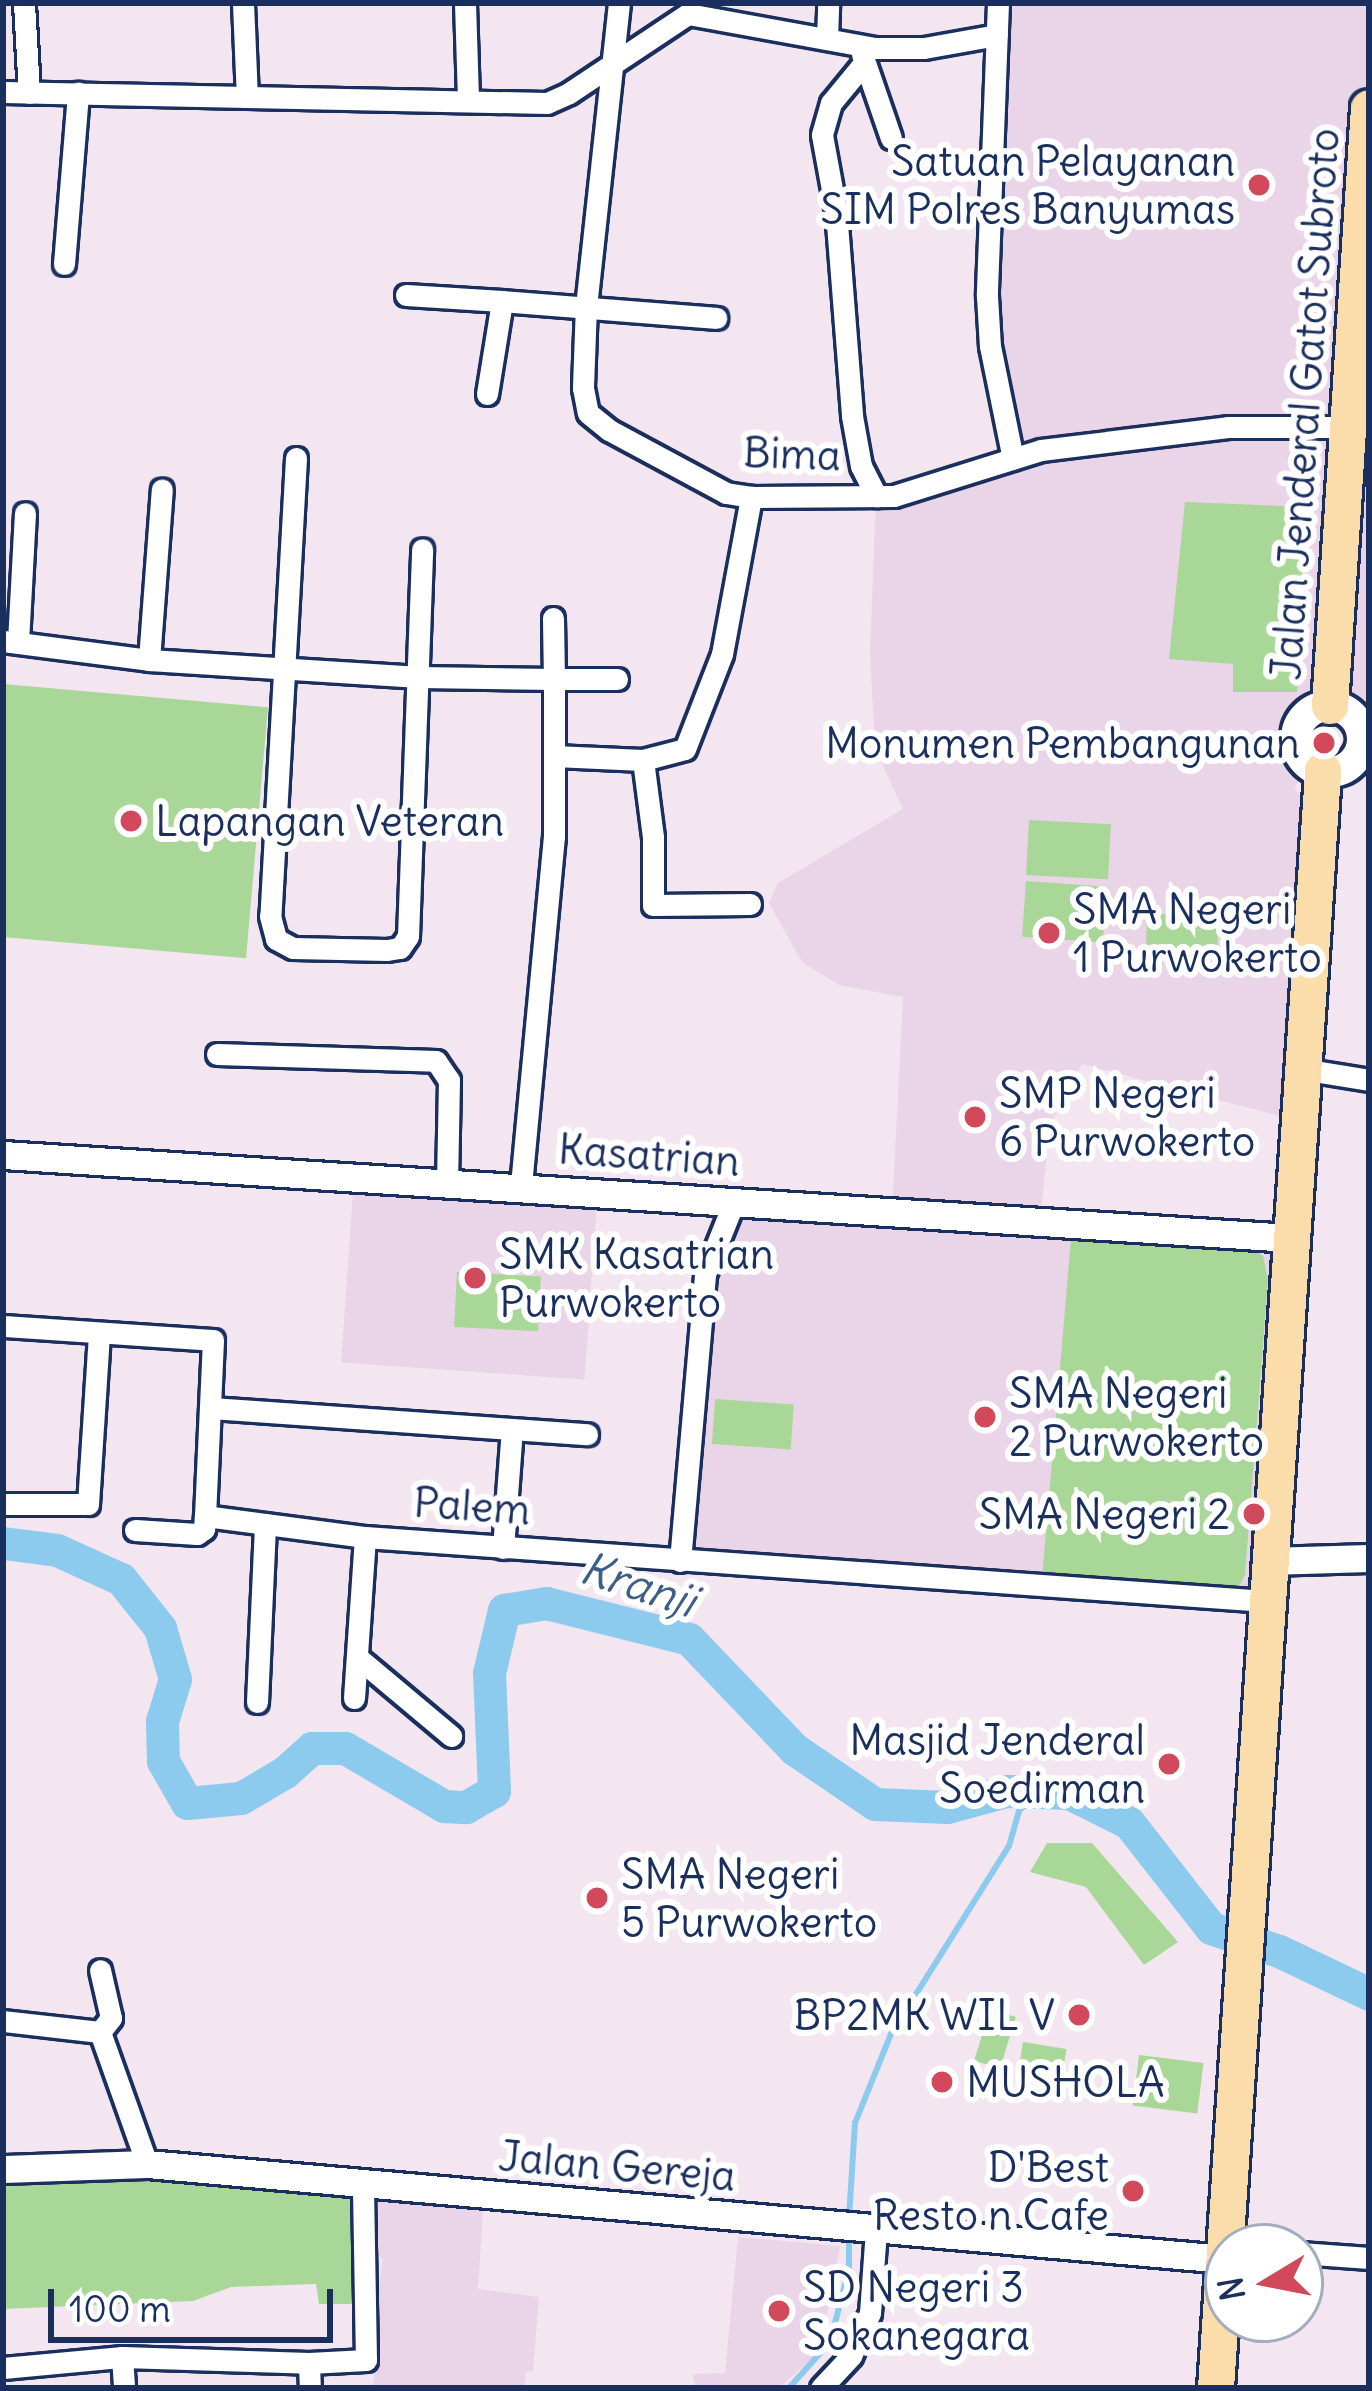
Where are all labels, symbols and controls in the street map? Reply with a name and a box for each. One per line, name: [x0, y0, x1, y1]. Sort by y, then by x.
street label: Jalan Jenderal Gatot Subroto: [1261, 126, 1349, 682]
place label: Satuan Pelayanan SIM Polres Banyumas: [820, 136, 1235, 234]
marker: Satuan Pelayanan SIM Polres Banyumas: [1246, 172, 1272, 198]
street label: Bima: [742, 427, 842, 481]
place label: Monumen Pembangunan: [825, 718, 1300, 768]
marker: Monumen Pembangunan: [1311, 730, 1337, 756]
place label: Lapangan Veteran: [155, 796, 504, 846]
marker: Lapangan Veteran: [118, 808, 144, 834]
place label: SMA Negeri 1 Purwokerto: [1073, 884, 1322, 982]
marker: SMA Negeri 1 Purwokerto: [1036, 920, 1062, 946]
place label: SMP Negeri 6 Purwokerto: [999, 1068, 1255, 1166]
marker: SMP Negeri 6 Purwokerto: [962, 1104, 988, 1130]
street label: Kasatrian: [557, 1124, 741, 1186]
place label: SMK Kasatrian Purwokerto: [499, 1229, 774, 1328]
marker: SMK Kasatrian Purwokerto: [462, 1265, 488, 1291]
place label: SMA Negeri 2 Purwokerto: [1009, 1368, 1264, 1466]
marker: SMA Negeri 2 Purwokerto: [972, 1404, 998, 1430]
street label: Palem: [412, 1477, 532, 1535]
place label: SMA Negeri 2: [979, 1489, 1230, 1539]
marker: SMA Negeri 2: [1241, 1501, 1267, 1527]
water label: Kranji: [574, 1541, 702, 1629]
place label: Masjid Jenderal Soedirman: [849, 1715, 1145, 1814]
marker: Masjid Jenderal Soedirman: [1156, 1751, 1182, 1777]
place label: SMA Negeri 5 Purwokerto: [621, 1849, 877, 1948]
marker: SMA Negeri 5 Purwokerto: [584, 1885, 610, 1911]
place label: BP2MK WIL V: [794, 1990, 1055, 2040]
marker: BP2MK WIL V: [1066, 2002, 1092, 2028]
place label: MUSHOLA: [966, 2057, 1165, 2107]
marker: MUSHOLA: [929, 2069, 955, 2095]
street label: Jalan Gereja: [496, 2131, 738, 2201]
place label: D'Best Resto n Cafe: [873, 2142, 1109, 2240]
marker: D'Best Resto n Cafe: [1120, 2178, 1146, 2204]
north arrow: [1204, 2223, 1324, 2343]
place label: SD Negeri 3 Sokanegara: [803, 2262, 1030, 2360]
scale bar: [54, 2265, 339, 2339]
text: N: [1209, 2274, 1254, 2304]
text: 100 m: [69, 2287, 171, 2332]
marker: SD Negeri 3 Sokanegara: [766, 2298, 792, 2324]

